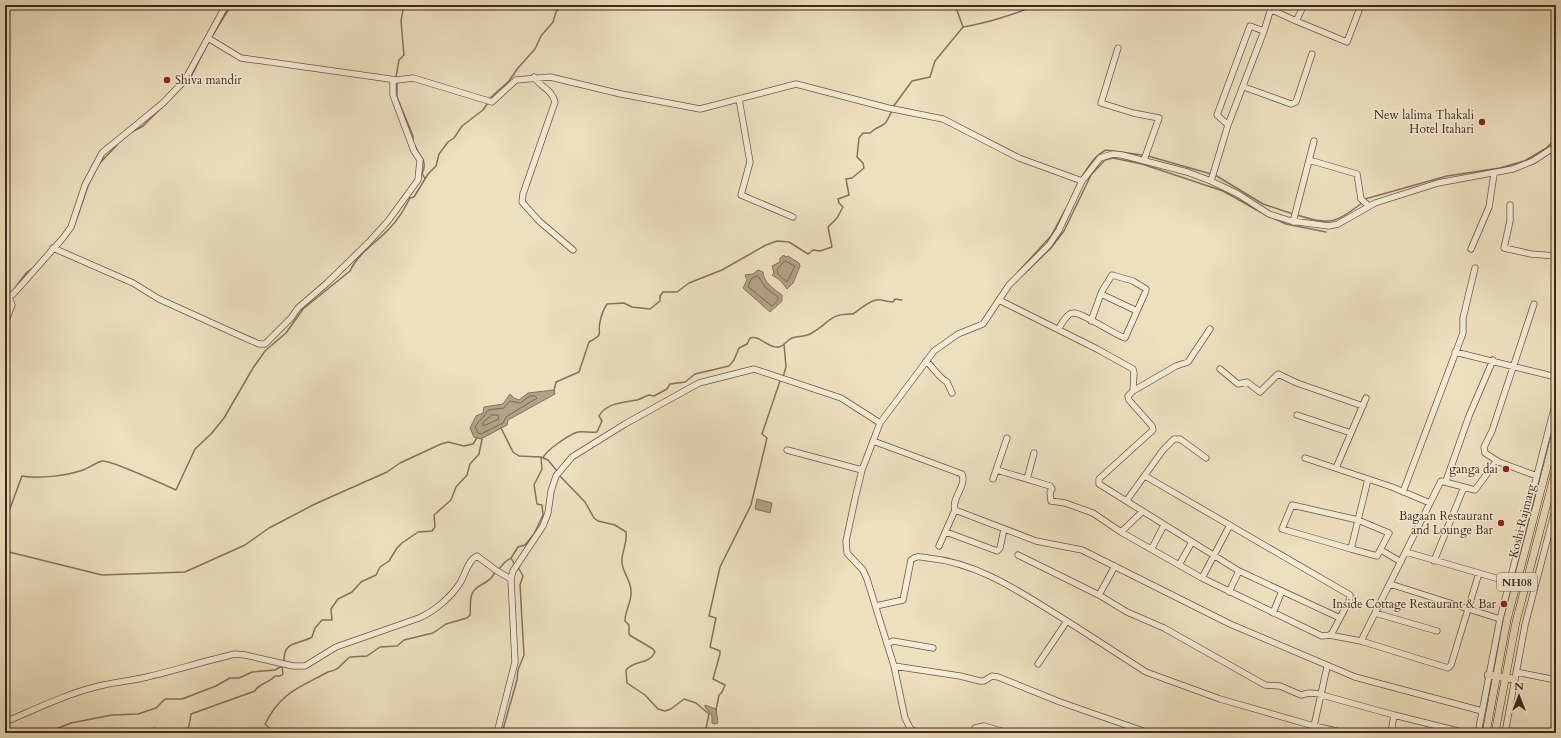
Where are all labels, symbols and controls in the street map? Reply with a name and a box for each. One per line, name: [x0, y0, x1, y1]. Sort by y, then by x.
place label: Shiva mandir: [175, 72, 242, 88]
marker: Shiva mandir: [162, 75, 172, 85]
place label: New lalima Thakali Hotel Itahari: [1374, 107, 1475, 137]
marker: New lalima Thakali Hotel Itahari: [1477, 117, 1487, 127]
place label: ganga dai: [1449, 461, 1499, 477]
marker: ganga dai: [1501, 464, 1511, 474]
street label: Koshi Rajmarg: [1505, 482, 1539, 560]
place label: Bagaan Restaurant and Lounge Bar: [1399, 508, 1494, 538]
marker: Bagaan Restaurant and Lounge Bar: [1496, 518, 1506, 528]
road number: NH08: [1497, 573, 1537, 591]
place label: Inside Cottage Restaurant & Bar: [1332, 596, 1497, 612]
marker: Inside Cottage Restaurant & Bar: [1499, 599, 1509, 609]
north arrow: [1499, 676, 1539, 716]
text: N: [1514, 679, 1524, 694]

